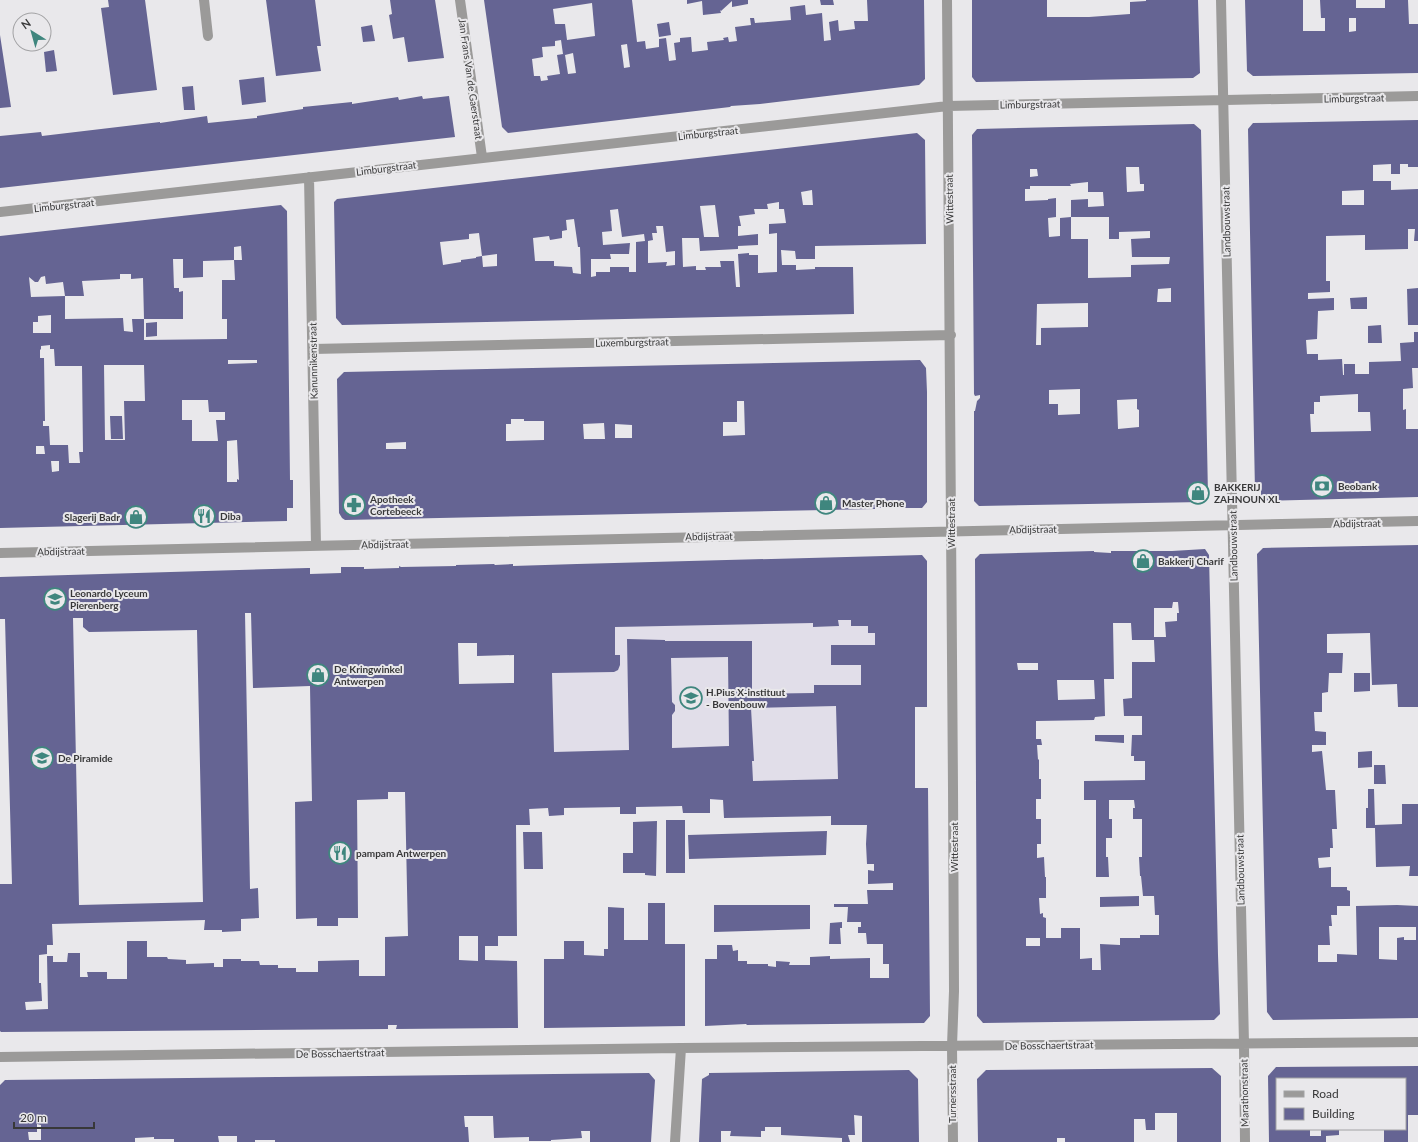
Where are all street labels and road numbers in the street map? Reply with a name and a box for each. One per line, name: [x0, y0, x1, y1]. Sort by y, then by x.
street label: Jan Frans Van de Gaerstraat: [457, 18, 485, 140]
street label: Limburgstraat: [1324, 91, 1385, 105]
street label: Limburgstraat: [1000, 97, 1061, 111]
street label: Limburgstraat: [677, 124, 739, 142]
street label: Limburgstraat: [355, 158, 417, 178]
street label: Wittestraat: [943, 174, 955, 224]
street label: Landbouwstraat: [1219, 186, 1233, 258]
street label: Limburgstraat: [33, 196, 95, 214]
street label: Kanunnikenstraat: [306, 322, 320, 400]
street label: Luxemburgstraat: [595, 335, 669, 349]
street label: Wittestraat: [945, 498, 957, 548]
street label: Landbouwstraat: [1226, 510, 1240, 582]
street label: Abdijstraat: [1333, 517, 1381, 529]
street label: Abdijstraat: [1009, 523, 1057, 535]
street label: Abdijstraat: [685, 530, 733, 542]
street label: Abdijstraat: [361, 538, 409, 550]
street label: Abdijstraat: [37, 545, 85, 557]
street label: Wittestraat: [948, 822, 960, 872]
street label: Landbouwstraat: [1233, 834, 1247, 906]
street label: De Bosschaertstraat: [1004, 1038, 1094, 1052]
street label: De Bosschaertstraat: [295, 1046, 385, 1060]
street label: Marathonstraat: [1237, 1059, 1251, 1127]
street label: Turnersstraat: [946, 1065, 958, 1123]

